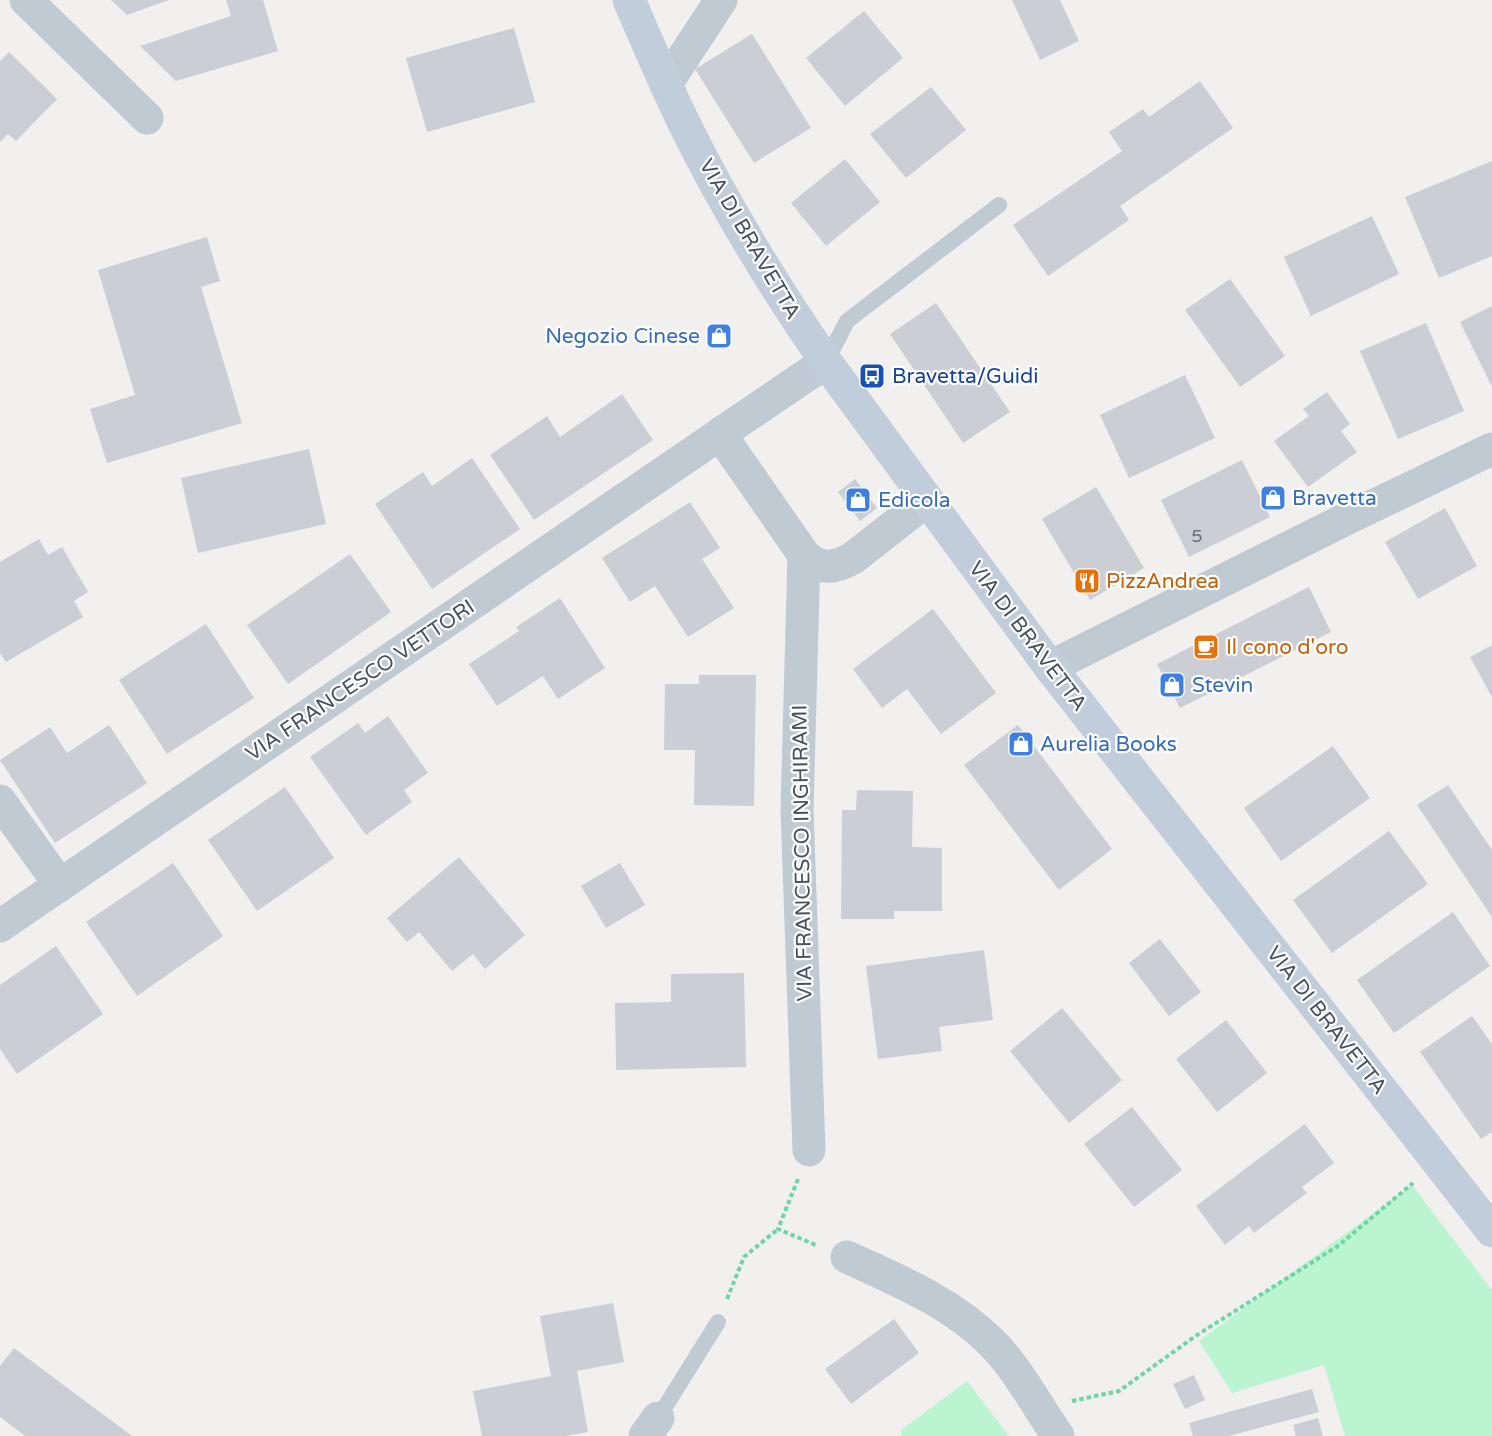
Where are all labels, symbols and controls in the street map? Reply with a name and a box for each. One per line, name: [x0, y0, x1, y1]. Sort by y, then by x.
street label: VIA DI BRAVETTA: [693, 155, 806, 324]
shop icon: Negozio Cinese: [704, 321, 734, 351]
place label: Negozio Cinese: [545, 324, 700, 349]
bus stop icon: Bravetta/Guidi: [857, 361, 887, 391]
place label: Bravetta/Guidi: [892, 364, 1038, 389]
shop icon: Bravetta: [1258, 483, 1288, 513]
shop icon: Edicola: [843, 485, 873, 515]
place label: Bravetta: [1292, 486, 1377, 511]
place label: Edicola: [878, 488, 951, 513]
house number: 5: [1191, 525, 1203, 547]
street label: VIA DI BRAVETTA: [963, 556, 1092, 716]
restaurant icon: PizzAndrea: [1072, 566, 1102, 596]
place label: PizzAndrea: [1106, 569, 1219, 594]
street label: VIA FRANCESCO VETTORI: [241, 594, 479, 766]
cafe icon: Il cono d'oro: [1191, 632, 1221, 662]
place label: Il cono d'oro: [1226, 635, 1349, 660]
shop icon: Stevin: [1157, 670, 1187, 700]
place label: Stevin: [1192, 673, 1253, 698]
street label: VIA FRANCESCO INGHIRAMI: [787, 704, 818, 1002]
shop icon: Aurelia Books: [1006, 729, 1036, 759]
place label: Aurelia Books: [1040, 732, 1177, 757]
street label: VIA DI BRAVETTA: [1261, 941, 1392, 1099]

